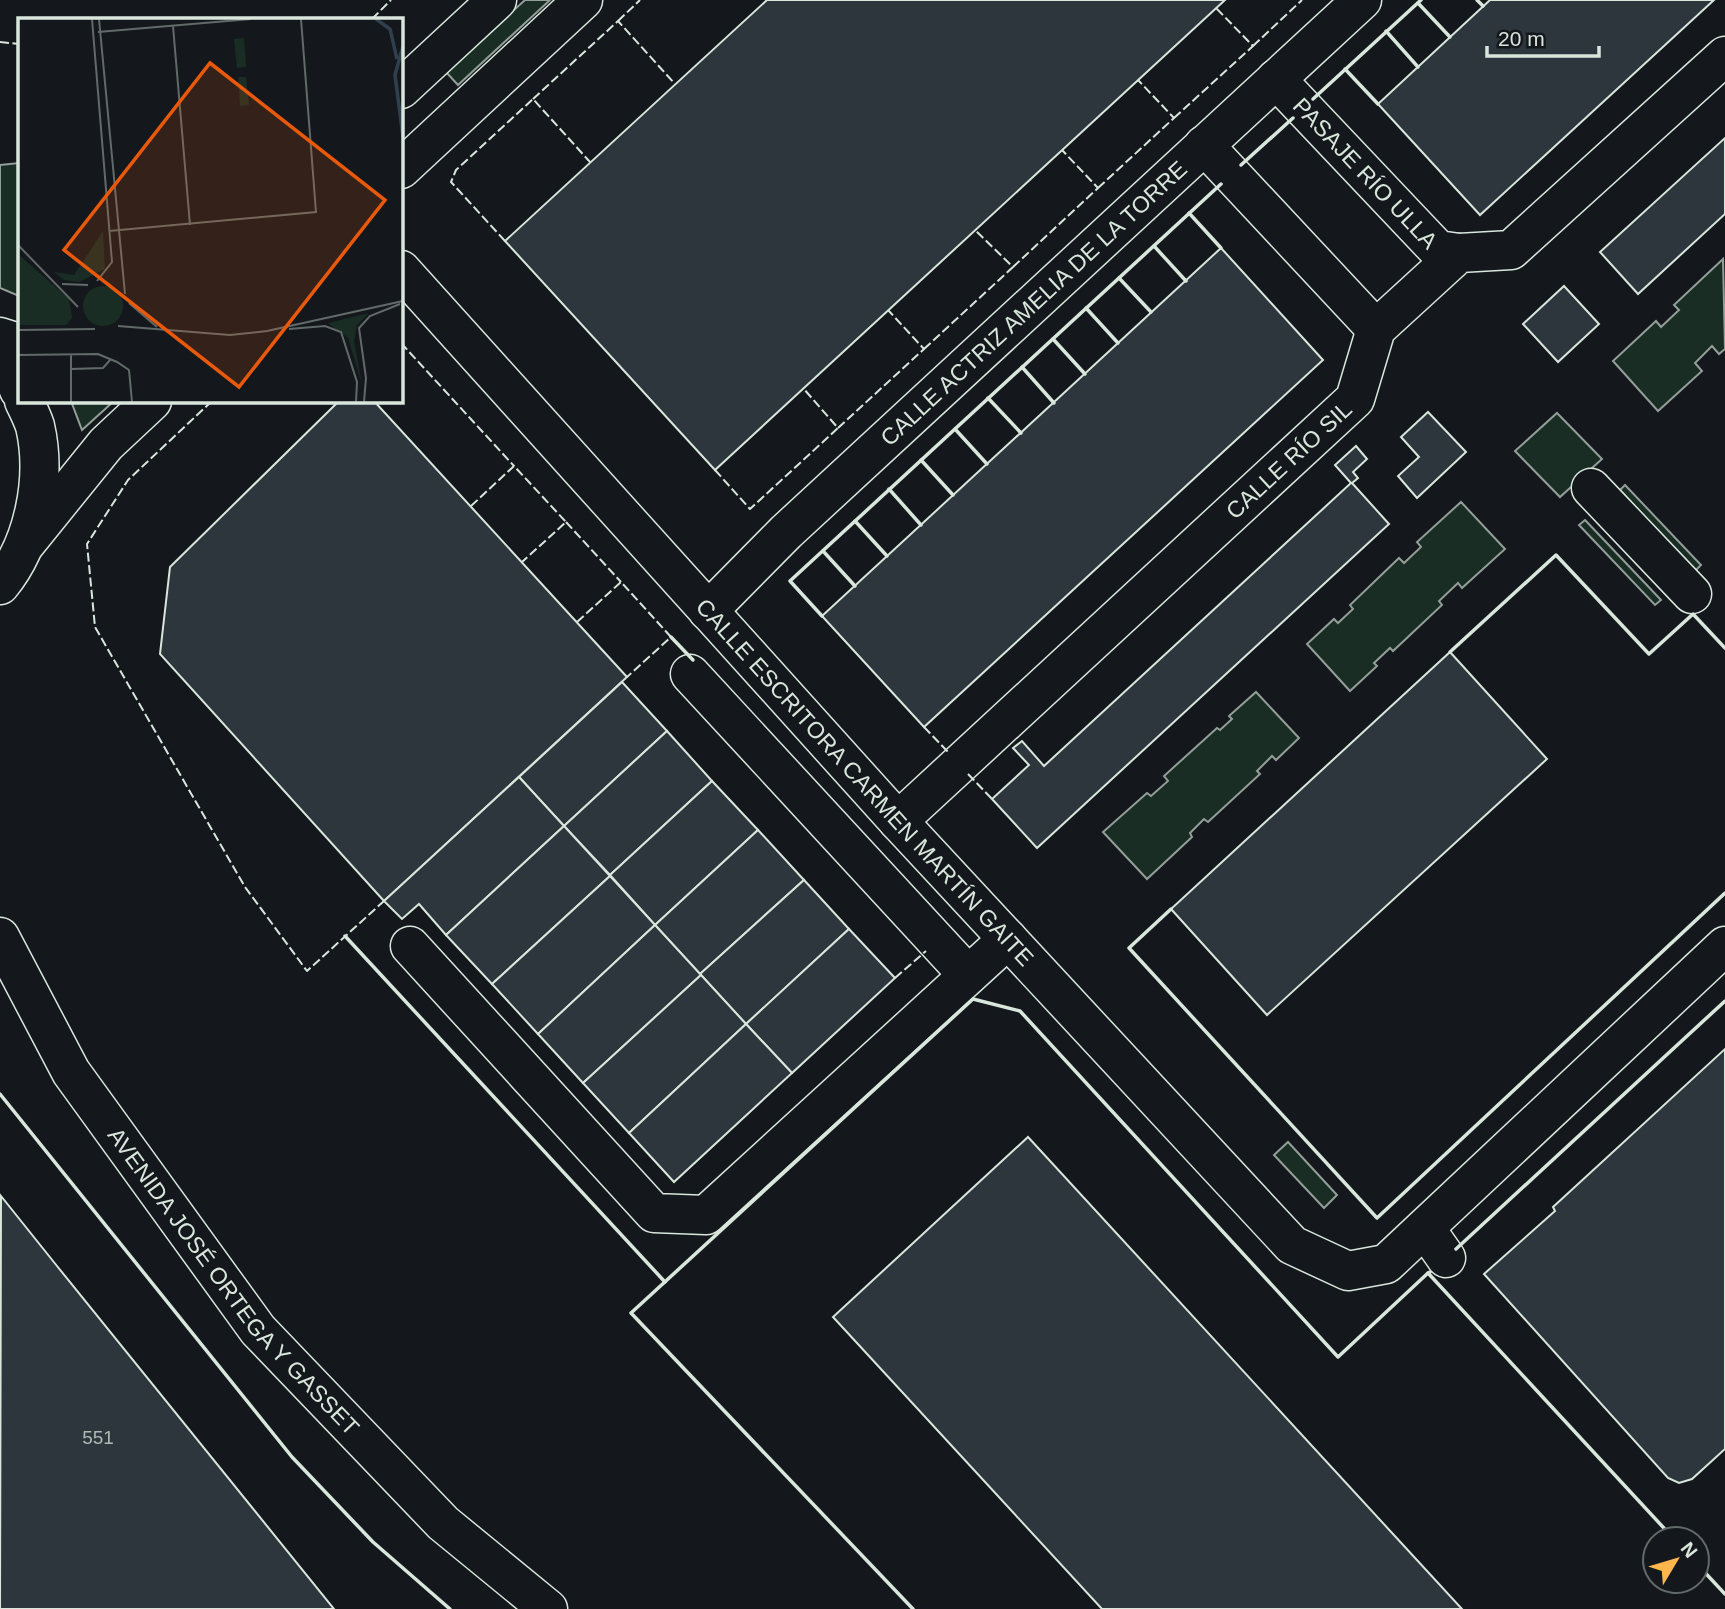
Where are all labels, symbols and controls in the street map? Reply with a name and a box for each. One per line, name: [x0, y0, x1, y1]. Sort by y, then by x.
scale bar: [1487, 14, 1599, 58]
inset map: [18, 18, 402, 402]
text: 20 m: [1498, 27, 1545, 50]
street label: PASAJE RÍO ULLA: [1288, 93, 1443, 255]
street label: CALLE ACTRIZ AMELIA DE LA TORRE: [875, 156, 1192, 451]
street label: CALLE RÍO SIL: [1221, 396, 1357, 524]
street label: CALLE ESCRITORA CARMEN MARTÍN GAITE: [691, 593, 1039, 971]
street label: AVENIDA JOSÉ ORTEGA Y GASSET: [103, 1123, 364, 1440]
house number: 551: [82, 1427, 114, 1448]
north arrow: [1641, 1525, 1711, 1595]
text: N: [1677, 1538, 1702, 1562]

